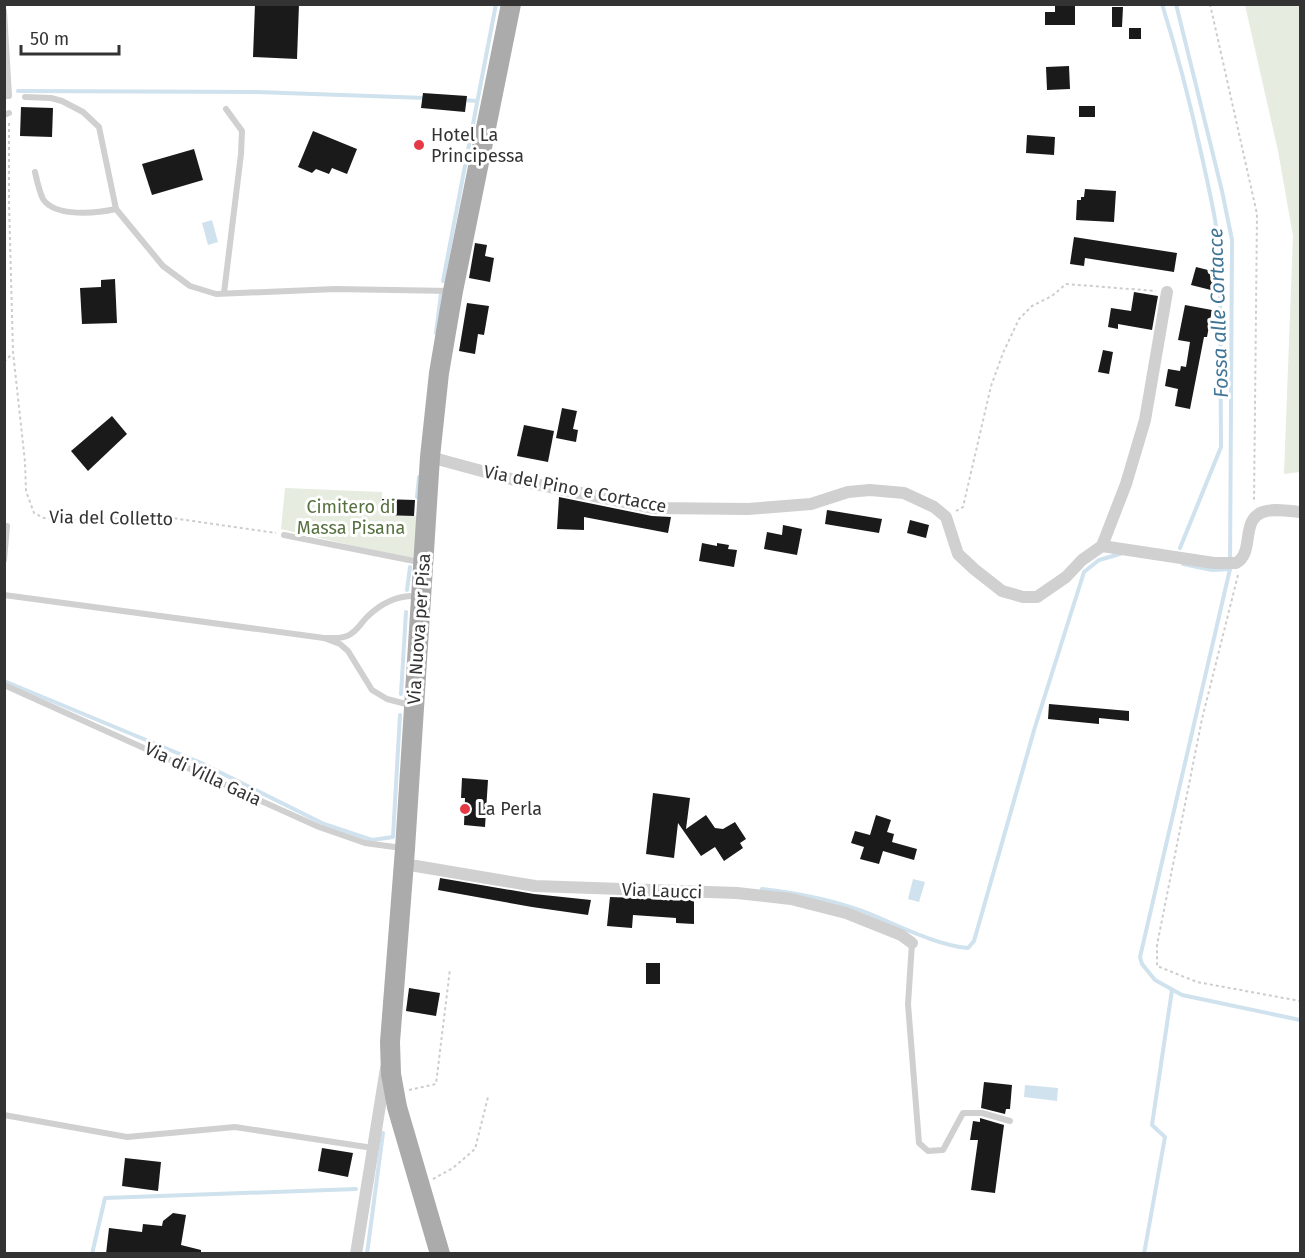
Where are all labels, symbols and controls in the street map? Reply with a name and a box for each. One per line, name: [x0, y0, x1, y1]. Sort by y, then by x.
scale bar: [21, 18, 118, 56]
text: 50 m: [30, 28, 69, 50]
place label: Hotel La Principessa: [431, 124, 524, 167]
marker: Hotel La Principessa: [412, 138, 426, 152]
water label: Fossa alle Cortacce: [1203, 228, 1233, 398]
street label: Via del Pino e Cortacce: [482, 460, 668, 518]
park label: Cimitero di Massa Pisana: [297, 496, 405, 539]
street label: Via del Colletto: [49, 506, 173, 530]
street label: Via Nuova per Pisa: [403, 553, 435, 705]
street label: Via di Villa Gaia: [141, 737, 265, 811]
place label: La Perla: [477, 798, 542, 820]
marker: La Perla: [458, 802, 472, 816]
street label: Via Laucci: [621, 879, 703, 903]

